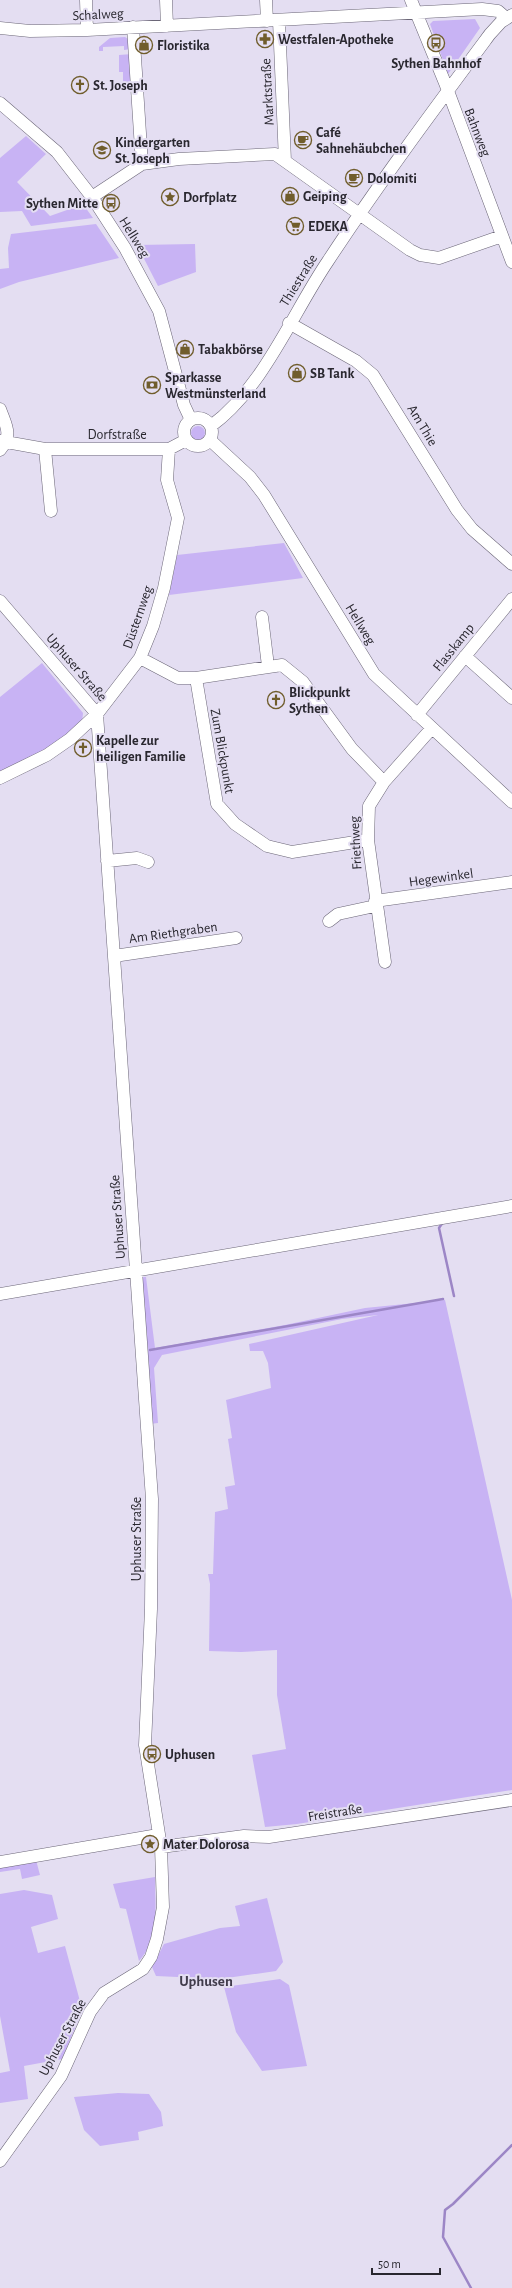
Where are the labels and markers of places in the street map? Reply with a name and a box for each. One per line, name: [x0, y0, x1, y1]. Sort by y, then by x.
pharmacy icon: Westfalen-Apotheke: [255, 29, 275, 49]
place label: Westfalen-Apotheke: [278, 33, 394, 47]
bus stop icon: Sythen Bahnhof: [426, 33, 446, 53]
shop icon: Floristika: [134, 35, 154, 55]
place label: Floristika: [157, 39, 210, 53]
place label: Sythen Bahnhof: [391, 57, 482, 71]
church icon: St. Joseph: [70, 75, 90, 95]
place label: St. Joseph: [93, 79, 148, 93]
place label: Café Sahnehäubchen: [316, 126, 406, 156]
cafe icon: Café Sahnehäubchen: [293, 130, 313, 150]
place label: Kindergarten St. Joseph: [115, 136, 190, 166]
school or university icon: Kindergarten St. Joseph: [92, 140, 112, 160]
cafe icon: Dolomiti: [344, 168, 364, 188]
place label: Dolomiti: [367, 172, 417, 186]
shop icon: Geiping: [280, 186, 300, 206]
place icon: Dorfplatz: [160, 187, 180, 207]
place label: Geiping: [303, 190, 348, 204]
place label: Dorfplatz: [183, 191, 237, 205]
bus stop icon: Sythen Mitte: [101, 193, 121, 213]
place label: Sythen Mitte: [26, 197, 98, 211]
supermarket icon: EDEKA: [285, 216, 305, 236]
place label: EDEKA: [308, 220, 349, 234]
shop icon: Tabakbörse: [175, 339, 195, 359]
place label: Tabakbörse: [198, 343, 263, 357]
shop icon: SB Tank: [287, 363, 307, 383]
place label: SB Tank: [310, 367, 354, 381]
place label: Sparkasse Westmünsterland: [165, 371, 267, 401]
bank icon: Sparkasse Westmünsterland: [142, 375, 162, 395]
place label: Blickpunkt Sythen: [289, 686, 351, 716]
church icon: Blickpunkt Sythen: [266, 690, 286, 710]
place label: Kapelle zur heiligen Familie: [96, 734, 186, 764]
church icon: Kapelle zur heiligen Familie: [73, 738, 93, 758]
bus stop icon: Uphusen: [142, 1744, 162, 1764]
place label: Uphusen: [165, 1748, 215, 1762]
place icon: Mater Dolorosa: [140, 1834, 160, 1854]
place label: Mater Dolorosa: [163, 1838, 250, 1852]

